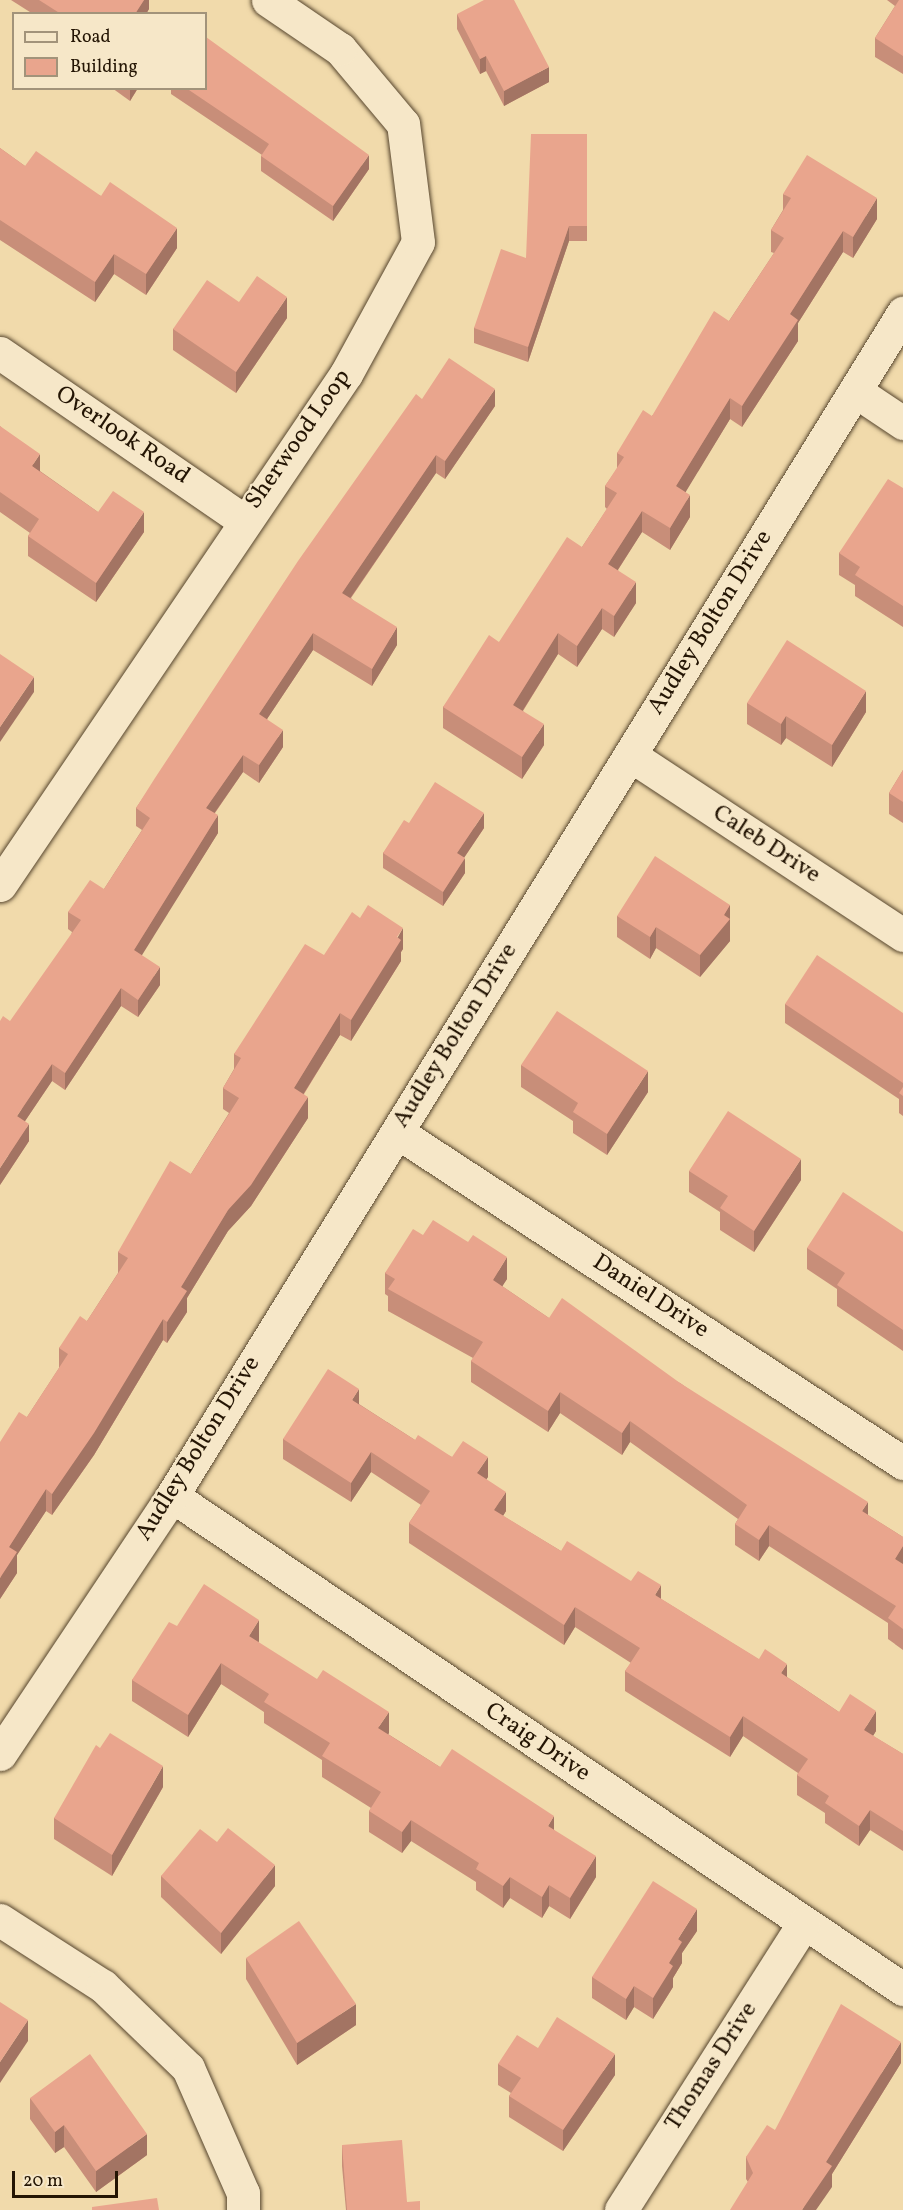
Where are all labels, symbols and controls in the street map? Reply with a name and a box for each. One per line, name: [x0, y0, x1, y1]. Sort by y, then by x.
legend: [12, 12, 207, 90]
text: Road: [70, 25, 111, 50]
text: Building: [70, 55, 138, 80]
street label: Sherwood Loop: [240, 365, 358, 515]
street label: Overlook Road: [49, 380, 195, 492]
street label: Audley Bolton Drive: [642, 525, 780, 721]
street label: Caleb Drive: [707, 800, 825, 890]
street label: Audley Bolton Drive: [387, 938, 525, 1134]
street label: Daniel Drive: [586, 1249, 714, 1345]
street label: Audley Bolton Drive: [130, 1351, 268, 1547]
street label: Craig Drive: [479, 1697, 595, 1789]
street label: Thomas Drive: [660, 1997, 764, 2137]
scale bar: [15, 2159, 122, 2197]
text: 20 m: [23, 2169, 63, 2194]

